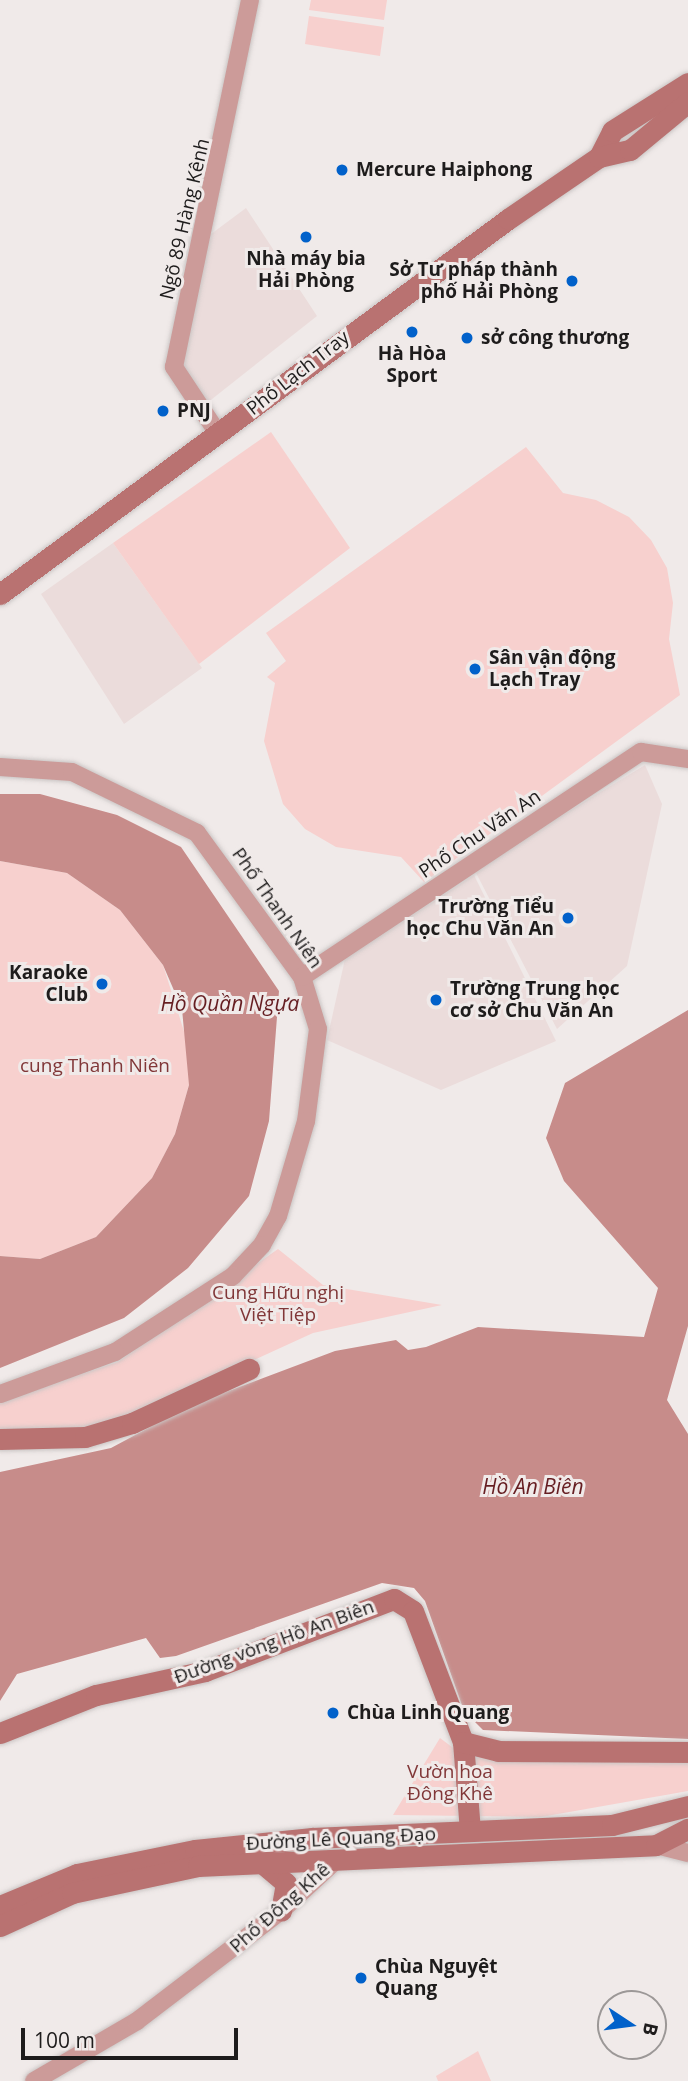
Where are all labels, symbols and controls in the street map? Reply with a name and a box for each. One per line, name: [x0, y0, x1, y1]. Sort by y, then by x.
street label: Ngõ 89 Hàng Kênh: [155, 136, 215, 302]
place label: Mercure Haiphong: [356, 159, 532, 181]
marker: Mercure Haiphong: [334, 162, 350, 178]
marker: Nhà máy bia Hải Phòng: [298, 229, 314, 245]
place label: Nhà máy bia Hải Phòng: [246, 248, 366, 292]
place label: Sở Tư pháp thành phố Hải Phòng: [389, 259, 558, 303]
marker: Sở Tư pháp thành phố Hải Phòng: [564, 273, 580, 289]
marker: Hà Hòa Sport: [404, 324, 420, 340]
street label: Phố Lạch Tray: [242, 326, 354, 420]
place label: sở công thương: [481, 327, 629, 349]
marker: sở công thương: [459, 330, 475, 346]
place label: Hà Hòa Sport: [378, 343, 446, 387]
place label: PNJ: [177, 400, 211, 422]
marker: PNJ: [155, 403, 171, 419]
place label: Sân vận động Lạch Tray: [489, 647, 615, 691]
marker: Sân vận động Lạch Tray: [467, 661, 483, 677]
street label: Phố Chu Văn An: [415, 785, 545, 883]
street label: Phố Thanh Niên: [227, 843, 327, 973]
place label: Trường Tiểu học Chu Văn An: [406, 896, 554, 940]
marker: Trường Tiểu học Chu Văn An: [560, 910, 576, 926]
place label: Karaoke Club: [9, 962, 88, 1006]
marker: Karaoke Club: [94, 976, 110, 992]
place label: Trường Trung học cơ sở Chu Văn An: [450, 978, 619, 1022]
water label: Hồ Quần Ngựa: [161, 990, 299, 1016]
marker: Trường Trung học cơ sở Chu Văn An: [428, 992, 444, 1008]
park label: cung Thanh Niên: [20, 1055, 170, 1077]
park label: Cung Hữu nghị Việt Tiệp: [212, 1282, 344, 1326]
water label: Hồ An Biên: [482, 1473, 584, 1499]
street label: Đường vòng Hồ An Biên: [171, 1595, 377, 1689]
place label: Chùa Linh Quang: [347, 1702, 509, 1724]
marker: Chùa Linh Quang: [325, 1705, 341, 1721]
park label: Vườn hoa Đông Khê: [407, 1761, 493, 1805]
street label: Đường Lê Quang Đạo: [245, 1823, 437, 1855]
street label: Phố Đông Khê: [225, 1858, 335, 1958]
place label: Chùa Nguyệt Quang: [375, 1956, 497, 2000]
marker: Chùa Nguyệt Quang: [353, 1970, 369, 1986]
north arrow: [597, 1990, 667, 2060]
scale bar: [24, 2014, 242, 2058]
text: B: [636, 2020, 665, 2038]
text: 100 m: [34, 2026, 95, 2054]

